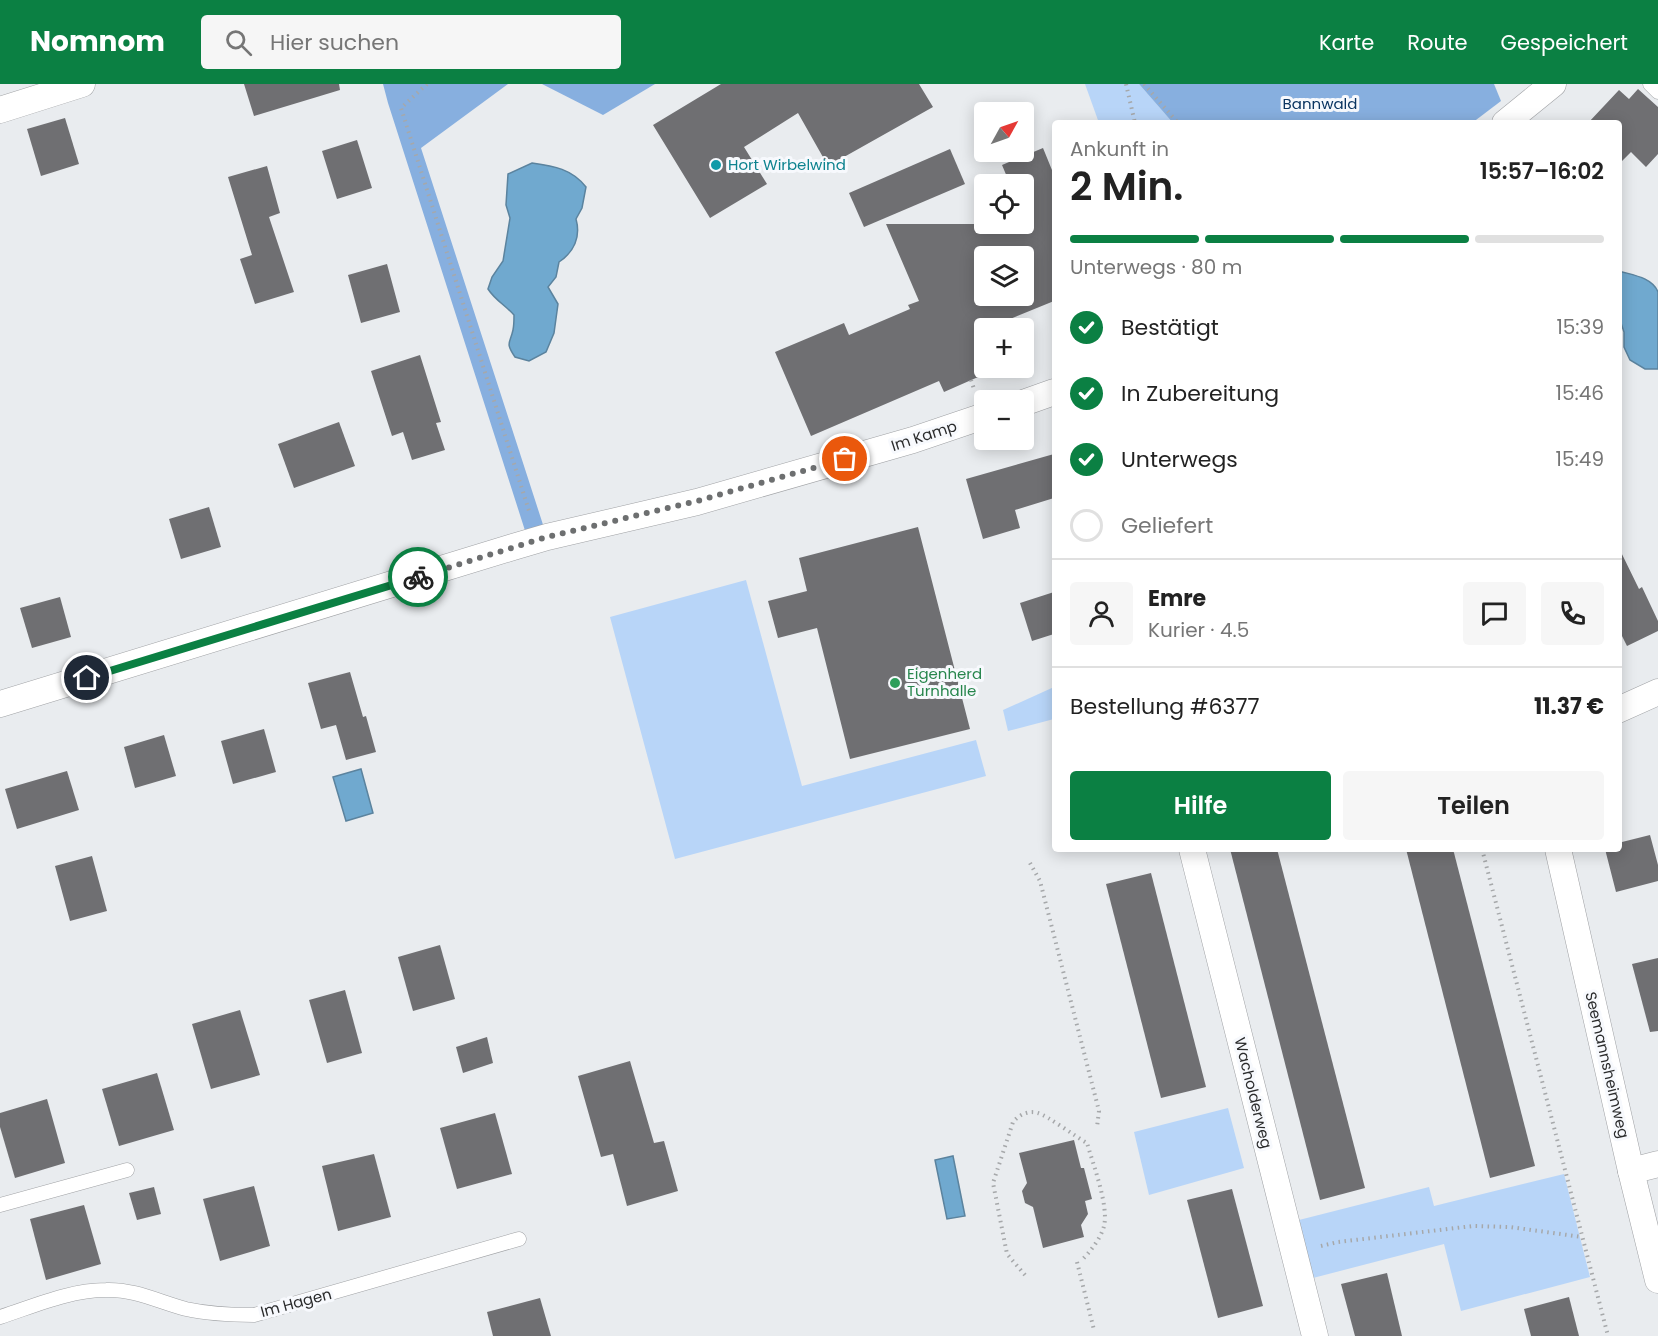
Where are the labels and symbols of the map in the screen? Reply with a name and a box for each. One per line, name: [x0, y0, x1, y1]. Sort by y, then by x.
park label: Bannwald: [1283, 93, 1357, 114]
north arrow: [974, 102, 1034, 162]
place label: Hort Wirbelwind: [728, 154, 846, 175]
marker: Hort Wirbelwind: [709, 158, 723, 172]
street label: Im Kamp: [888, 415, 959, 456]
pin: [819, 433, 870, 484]
courier: [388, 547, 448, 607]
pin: [61, 652, 112, 703]
place label: Eigenherd Turnhalle: [907, 663, 982, 701]
marker: Eigenherd Turnhalle: [888, 676, 902, 690]
street label: Seemannsheimweg: [1580, 990, 1635, 1140]
street label: Wacholderweg: [1230, 1035, 1277, 1151]
street label: Im Hagen: [258, 1283, 334, 1322]

